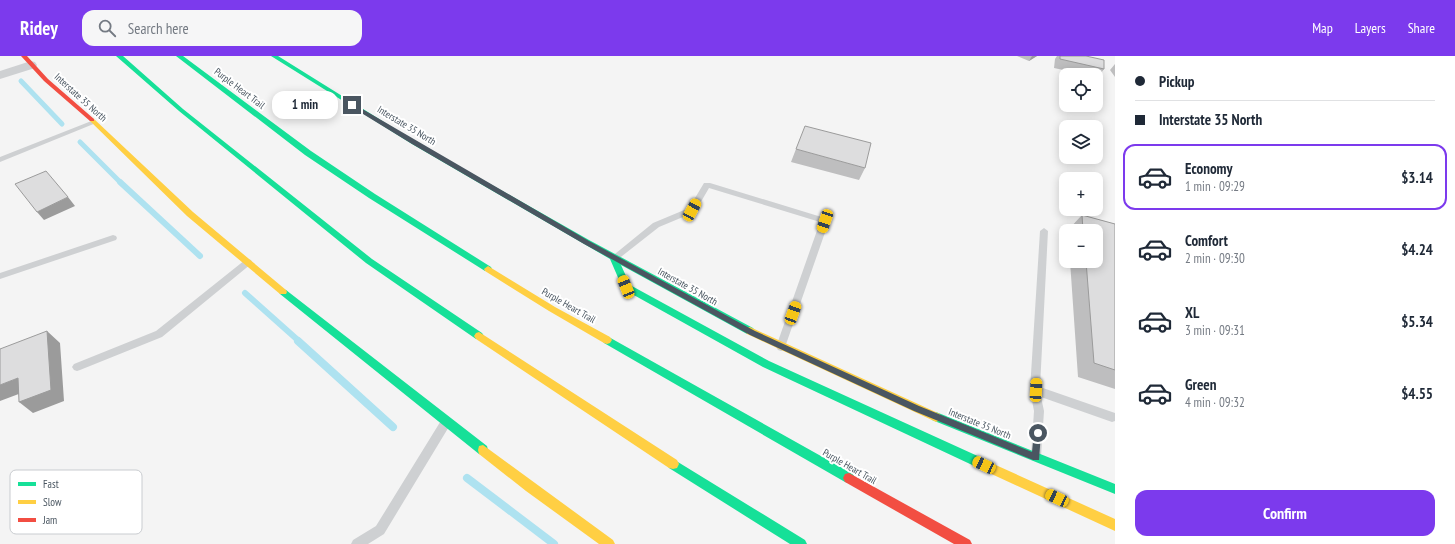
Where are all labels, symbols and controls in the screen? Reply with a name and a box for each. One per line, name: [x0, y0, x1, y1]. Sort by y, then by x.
search box: [82, 10, 362, 46]
text: Ridey: [20, 16, 58, 40]
icon: search: [96, 17, 118, 39]
text: Search here: [128, 19, 189, 38]
text: Map: [1312, 19, 1333, 37]
text: Layers: [1355, 19, 1386, 37]
text: Share: [1408, 19, 1435, 37]
street label: Purple Heart Trail: [212, 65, 268, 112]
map controls: [1059, 68, 1103, 268]
button: locate: [1059, 68, 1103, 112]
street label: Interstate 35 North: [52, 70, 110, 124]
text: Pickup: [1159, 72, 1194, 91]
callout: 1 min: [272, 91, 338, 119]
text: 1 min: [292, 96, 318, 113]
route end: [343, 96, 361, 114]
street label: Interstate 35 North: [375, 103, 438, 148]
text: Interstate 35 North: [1159, 110, 1262, 129]
button: layers: [1059, 120, 1103, 164]
icon: car: [1137, 159, 1173, 195]
text: Economy: [1185, 159, 1233, 178]
text: $3.14: [1401, 168, 1433, 187]
button: +: [1059, 172, 1103, 216]
text: 1 min · 09:29: [1185, 178, 1245, 195]
car: [681, 197, 703, 223]
car: [815, 208, 835, 234]
button: −: [1059, 224, 1103, 268]
icon: car: [1137, 231, 1173, 267]
text: Comfort: [1185, 231, 1228, 250]
text: $4.24: [1401, 240, 1433, 259]
text: 2 min · 09:30: [1185, 250, 1245, 267]
street label: Interstate 35 North: [656, 265, 720, 308]
car: [616, 274, 636, 300]
street label: Purple Heart Trail: [539, 285, 599, 326]
car: [783, 300, 803, 326]
icon: car: [1137, 303, 1173, 339]
text: XL: [1185, 303, 1199, 322]
text: $5.34: [1401, 312, 1433, 331]
text: 3 min · 09:31: [1185, 322, 1245, 339]
icon: car: [1137, 375, 1173, 411]
text: Green: [1185, 375, 1217, 394]
car: [1029, 378, 1043, 402]
text: $4.55: [1401, 384, 1433, 403]
text: 4 min · 09:32: [1185, 394, 1245, 411]
street label: Interstate 35 North: [947, 405, 1013, 442]
route start: [1029, 424, 1047, 442]
street label: Purple Heart Trail: [820, 446, 880, 487]
car: [971, 454, 997, 476]
legend: [10, 470, 142, 534]
text: Fast: [43, 477, 59, 491]
car: [1044, 487, 1070, 509]
button: Confirm: [1135, 490, 1435, 536]
text: Slow: [43, 495, 62, 509]
text: Jam: [42, 513, 57, 527]

